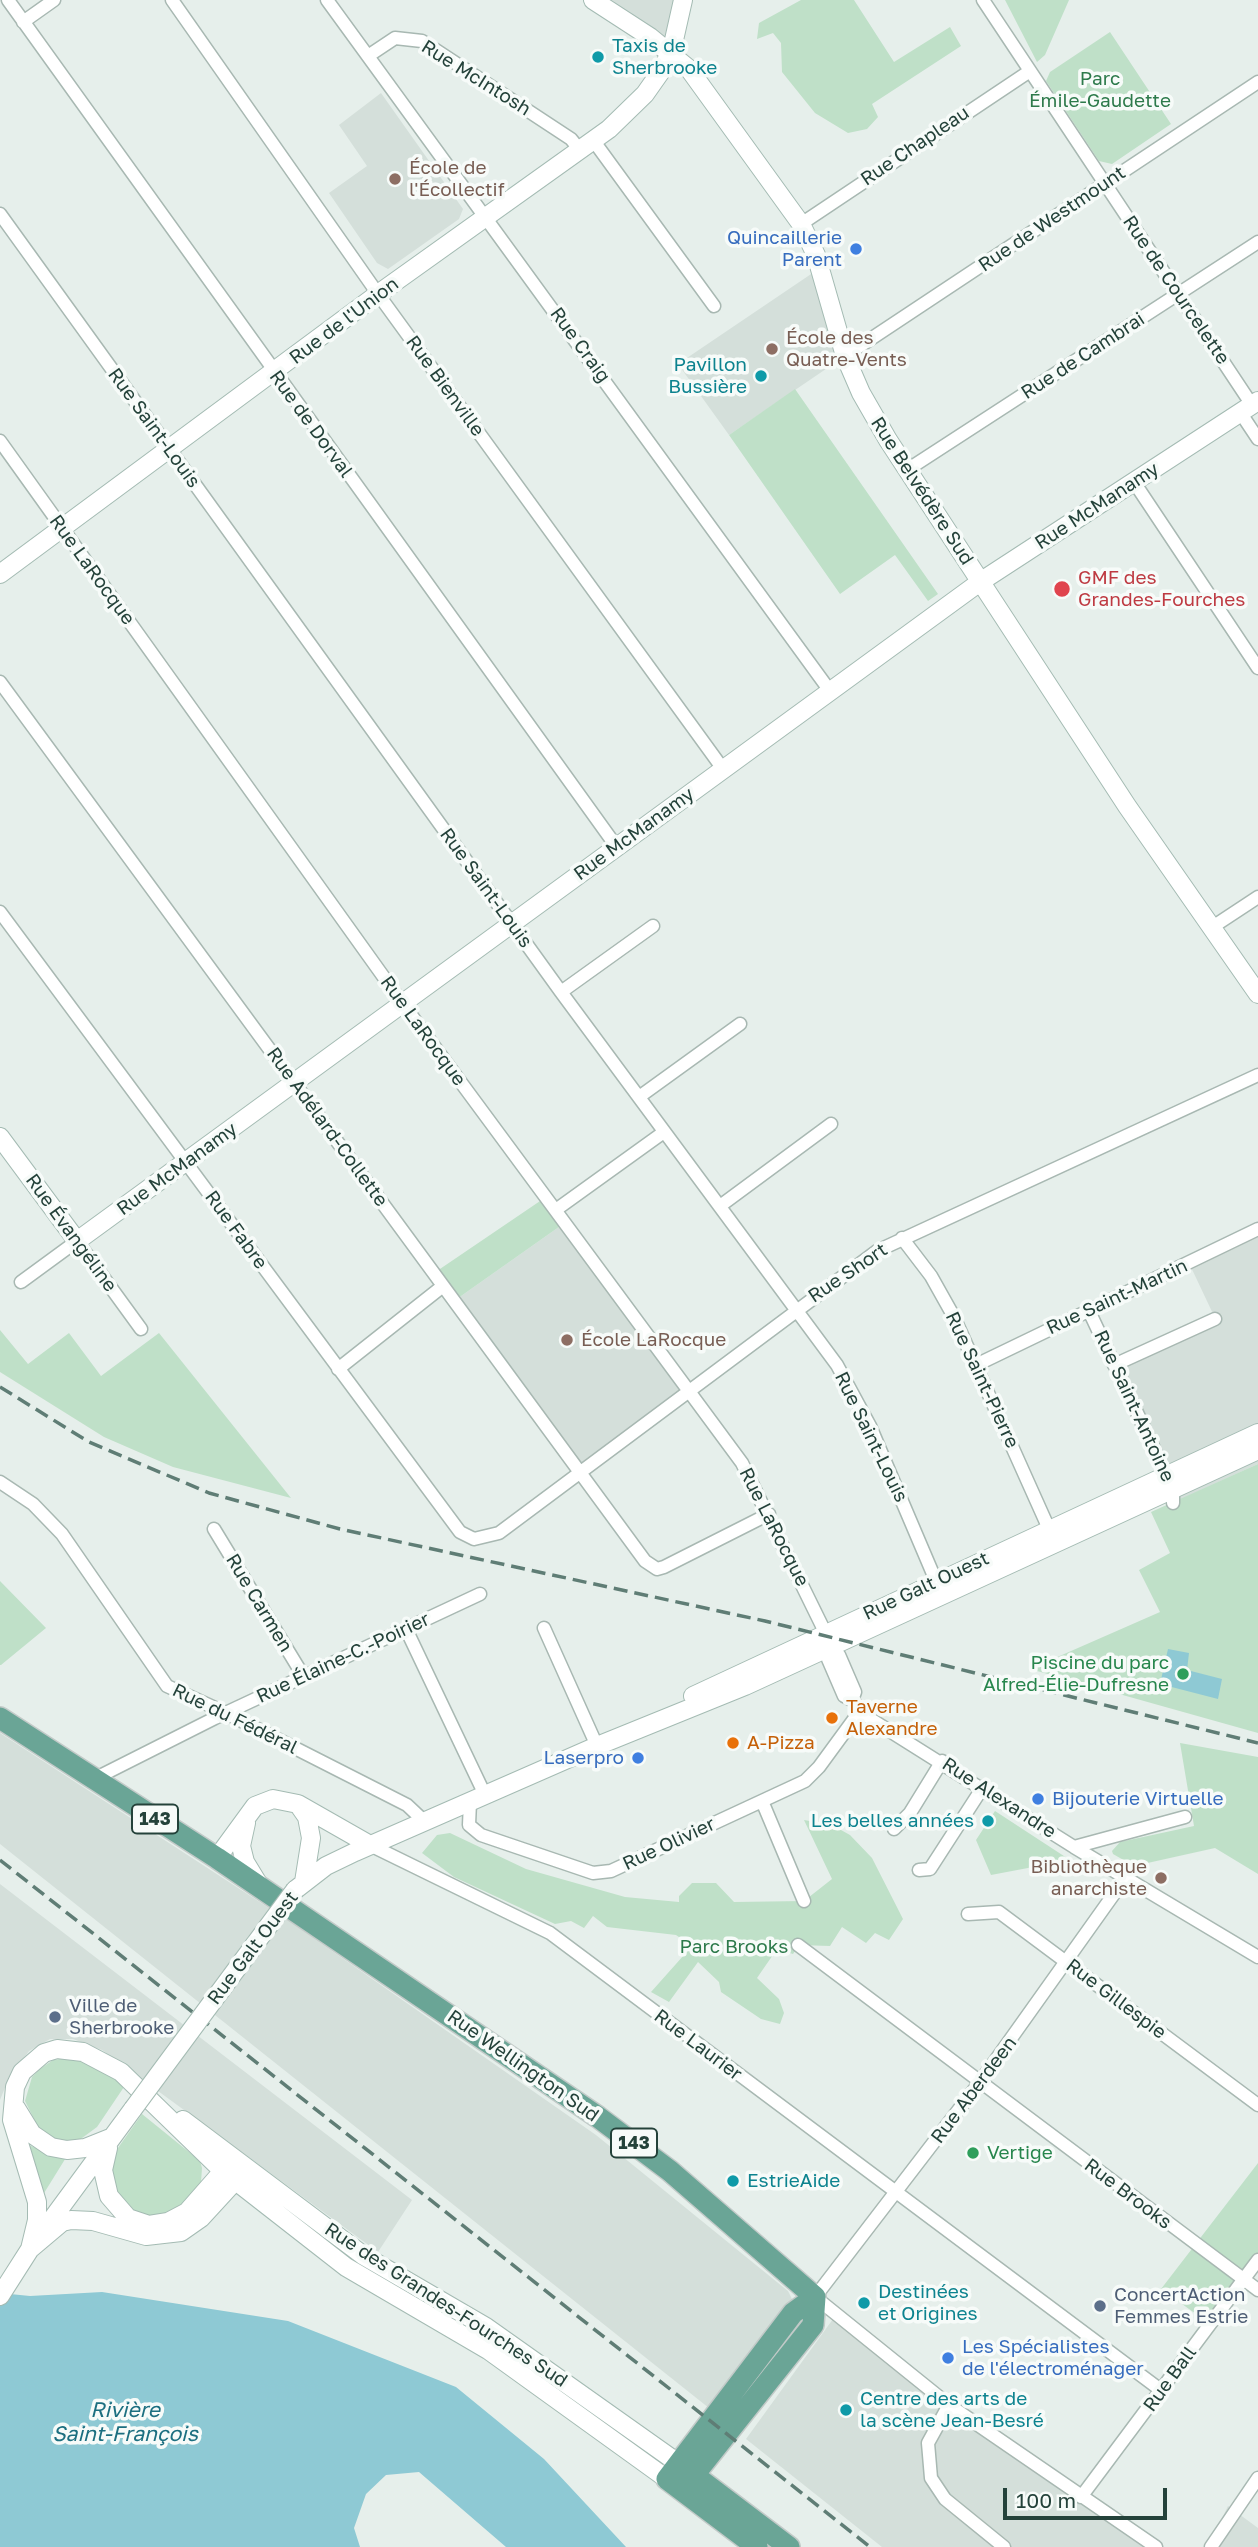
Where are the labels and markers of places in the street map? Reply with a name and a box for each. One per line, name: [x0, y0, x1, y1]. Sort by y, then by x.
place label: Taxis de Sherbrooke: [612, 35, 717, 79]
marker: Taxis de Sherbrooke: [590, 49, 606, 65]
place label: École de l'Écollectif: [409, 157, 505, 201]
marker: École de l'Écollectif: [387, 171, 403, 187]
place label: Quincaillerie Parent: [727, 227, 842, 271]
marker: Quincaillerie Parent: [848, 241, 864, 257]
place label: École des Quatre-Vents: [786, 327, 907, 371]
marker: École des Quatre-Vents: [764, 341, 780, 357]
place label: Pavillon Bussière: [668, 354, 747, 398]
marker: Pavillon Bussière: [753, 368, 769, 384]
place label: GMF des Grandes-Fourches: [1078, 567, 1245, 611]
marker: GMF des Grandes-Fourches: [1052, 579, 1072, 599]
place label: École LaRocque: [581, 1329, 726, 1351]
marker: École LaRocque: [559, 1332, 575, 1348]
place label: Piscine du parc Alfred-Élie-Dufresne: [983, 1652, 1169, 1696]
marker: Piscine du parc Alfred-Élie-Dufresne: [1175, 1666, 1191, 1682]
place label: Taverne Alexandre: [846, 1696, 937, 1740]
marker: Taverne Alexandre: [824, 1710, 840, 1726]
place label: A-Pizza: [747, 1732, 815, 1754]
marker: A-Pizza: [725, 1735, 741, 1751]
place label: Laserpro: [543, 1747, 624, 1769]
marker: Laserpro: [630, 1750, 646, 1766]
place label: Bijouterie Virtuelle: [1052, 1788, 1223, 1810]
marker: Bijouterie Virtuelle: [1030, 1791, 1046, 1807]
place label: Les belles années: [811, 1810, 974, 1832]
marker: Les belles années: [980, 1813, 996, 1829]
place label: Bibliothèque anarchiste: [1030, 1856, 1147, 1900]
marker: Bibliothèque anarchiste: [1153, 1870, 1169, 1886]
place label: Ville de Sherbrooke: [69, 1995, 174, 2039]
marker: Ville de Sherbrooke: [47, 2009, 63, 2025]
place label: Vertige: [987, 2142, 1053, 2164]
marker: Vertige: [965, 2145, 981, 2161]
place label: EstrieAide: [747, 2170, 840, 2192]
marker: EstrieAide: [725, 2173, 741, 2189]
place label: Destinées et Origines: [878, 2281, 977, 2325]
place label: ConcertAction Femmes Estrie: [1114, 2284, 1248, 2328]
marker: Destinées et Origines: [856, 2295, 872, 2311]
marker: ConcertAction Femmes Estrie: [1092, 2298, 1108, 2314]
place label: Les Spécialistes de l'électroménager: [962, 2336, 1144, 2380]
marker: Les Spécialistes de l'électroménager: [940, 2350, 956, 2366]
place label: Centre des arts de la scène Jean-Besré: [860, 2388, 1044, 2432]
marker: Centre des arts de la scène Jean-Besré: [838, 2402, 854, 2418]

